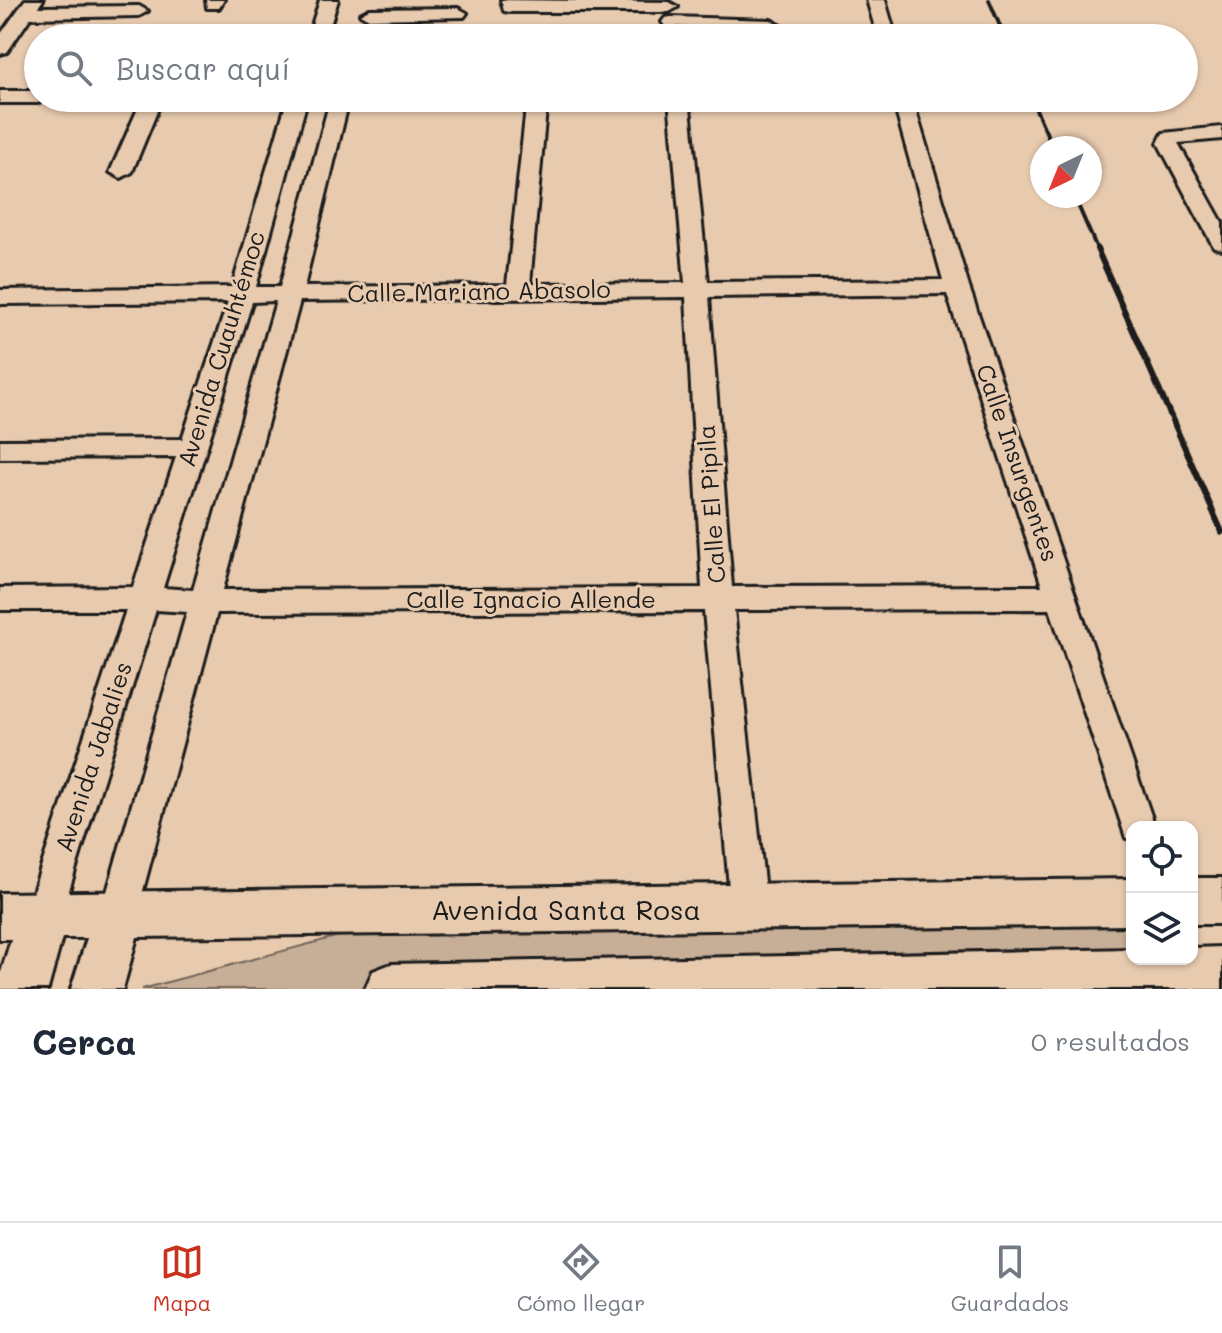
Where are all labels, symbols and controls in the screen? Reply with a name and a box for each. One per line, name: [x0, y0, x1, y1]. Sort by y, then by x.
search box: [24, 24, 1198, 112]
icon: search: [52, 46, 96, 90]
text: Buscar aquí: [116, 48, 290, 88]
north arrow: [1030, 136, 1102, 208]
street label: Avenida Cuauhtémoc: [170, 227, 271, 470]
street label: Calle Mariano Abasolo: [347, 273, 611, 308]
street label: Calle Insurgentes: [970, 360, 1067, 565]
street label: Calle El Pipila: [689, 424, 732, 585]
street label: Calle Ignacio Allende: [406, 583, 656, 614]
street label: Avenida Jabalies: [47, 657, 138, 856]
map controls: [1126, 821, 1198, 965]
button: locate: [1126, 821, 1198, 893]
street label: Avenida Santa Rosa: [431, 891, 701, 927]
button: layers: [1126, 893, 1198, 965]
text: Cerca: [32, 1019, 136, 1064]
text: 0 resultados: [1031, 1024, 1190, 1058]
tab: Mapa: [153, 1240, 211, 1317]
tab: Cómo llegar: [517, 1240, 645, 1317]
tab: Guardados: [951, 1240, 1069, 1317]

